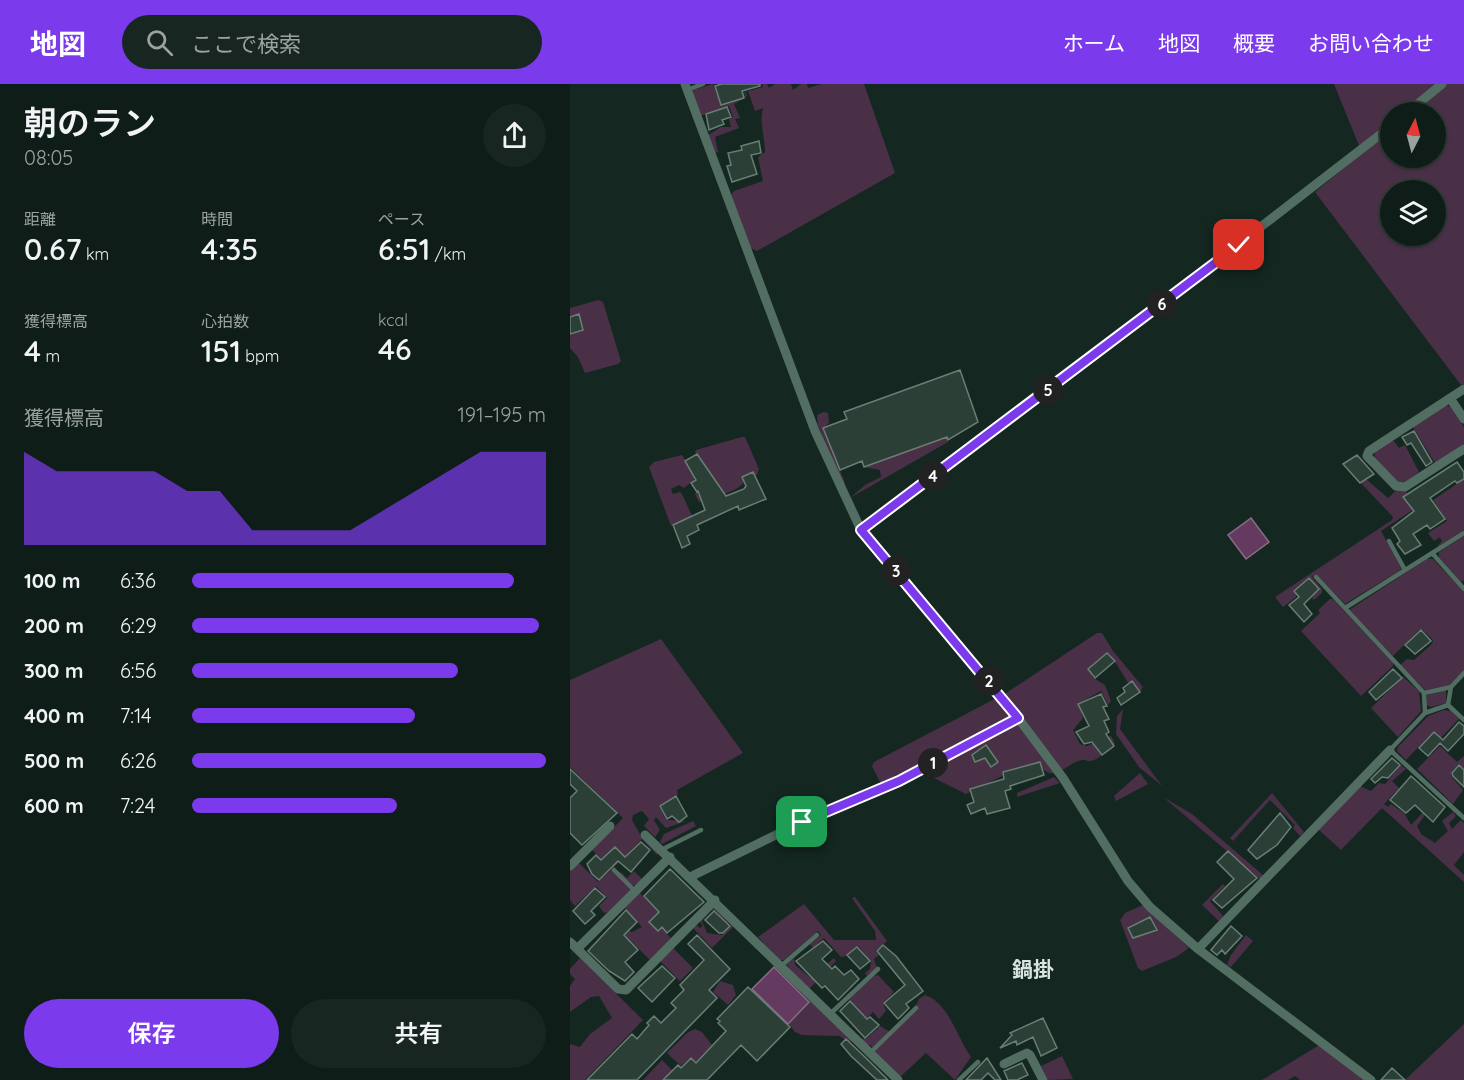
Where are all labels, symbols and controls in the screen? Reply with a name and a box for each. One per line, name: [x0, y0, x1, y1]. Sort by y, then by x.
search box: [122, 15, 542, 69]
text: 地図: [30, 26, 86, 61]
icon: search: [143, 26, 176, 59]
text: ここで検索: [191, 30, 301, 58]
text: ホーム: [1063, 30, 1125, 56]
text: 地図: [1158, 30, 1200, 56]
text: 概要: [1233, 30, 1275, 56]
text: お問い合わせ: [1308, 30, 1434, 56]
text: 朝のラン: [24, 102, 156, 143]
north arrow: [1380, 102, 1446, 168]
map controls: [1380, 102, 1446, 246]
button: share: [483, 104, 546, 167]
text: 08:05: [24, 145, 73, 170]
button: layers: [1380, 180, 1446, 246]
text: 距離: [24, 209, 56, 229]
text: 時間: [201, 209, 233, 229]
text: ペース: [378, 209, 425, 229]
pin: [1213, 219, 1264, 270]
icon: check: [1222, 228, 1255, 261]
text: 0.67: [24, 230, 82, 268]
text: 4:35: [201, 230, 258, 268]
text: 6:51: [378, 230, 430, 268]
text: km: [82, 244, 109, 264]
text: /km: [430, 244, 466, 264]
pin: 6: [1147, 289, 1177, 319]
text: 6: [1158, 294, 1166, 314]
text: kcal: [378, 310, 408, 330]
text: 獲得標高: [24, 311, 88, 331]
text: 心拍数: [201, 311, 249, 331]
text: 46: [378, 330, 411, 368]
text: 4: [24, 332, 41, 370]
text: 151: [201, 332, 241, 370]
text: m: [41, 346, 60, 366]
text: bpm: [241, 346, 279, 366]
pin: 5: [1033, 375, 1063, 405]
text: 5: [1043, 380, 1053, 400]
text: 191–195 m: [457, 402, 546, 427]
text: 獲得標高: [24, 405, 104, 430]
pin: 4: [918, 461, 948, 491]
text: 4: [928, 466, 938, 486]
pin: 3: [881, 556, 911, 586]
text: 3: [892, 561, 900, 581]
text: 100 m: [24, 568, 80, 593]
text: 6:36: [120, 568, 156, 593]
text: 200 m: [24, 613, 84, 638]
text: 6:29: [120, 613, 157, 638]
text: 300 m: [24, 658, 83, 683]
text: 6:56: [120, 658, 156, 683]
pin: 2: [974, 666, 1004, 696]
text: 2: [984, 671, 994, 691]
text: 400 m: [24, 703, 84, 728]
text: 7:14: [120, 703, 152, 728]
text: 500 m: [24, 748, 84, 773]
text: 6:26: [120, 748, 156, 773]
pin: 1: [918, 748, 948, 778]
text: 1: [930, 753, 936, 773]
text: 600 m: [24, 793, 84, 818]
text: 7:24: [120, 793, 155, 818]
pin: [776, 796, 827, 847]
icon: arrive: [785, 805, 818, 838]
district label: 鍋掛: [1012, 956, 1054, 982]
button: 保存: [24, 999, 279, 1068]
button: 共有: [291, 999, 546, 1068]

